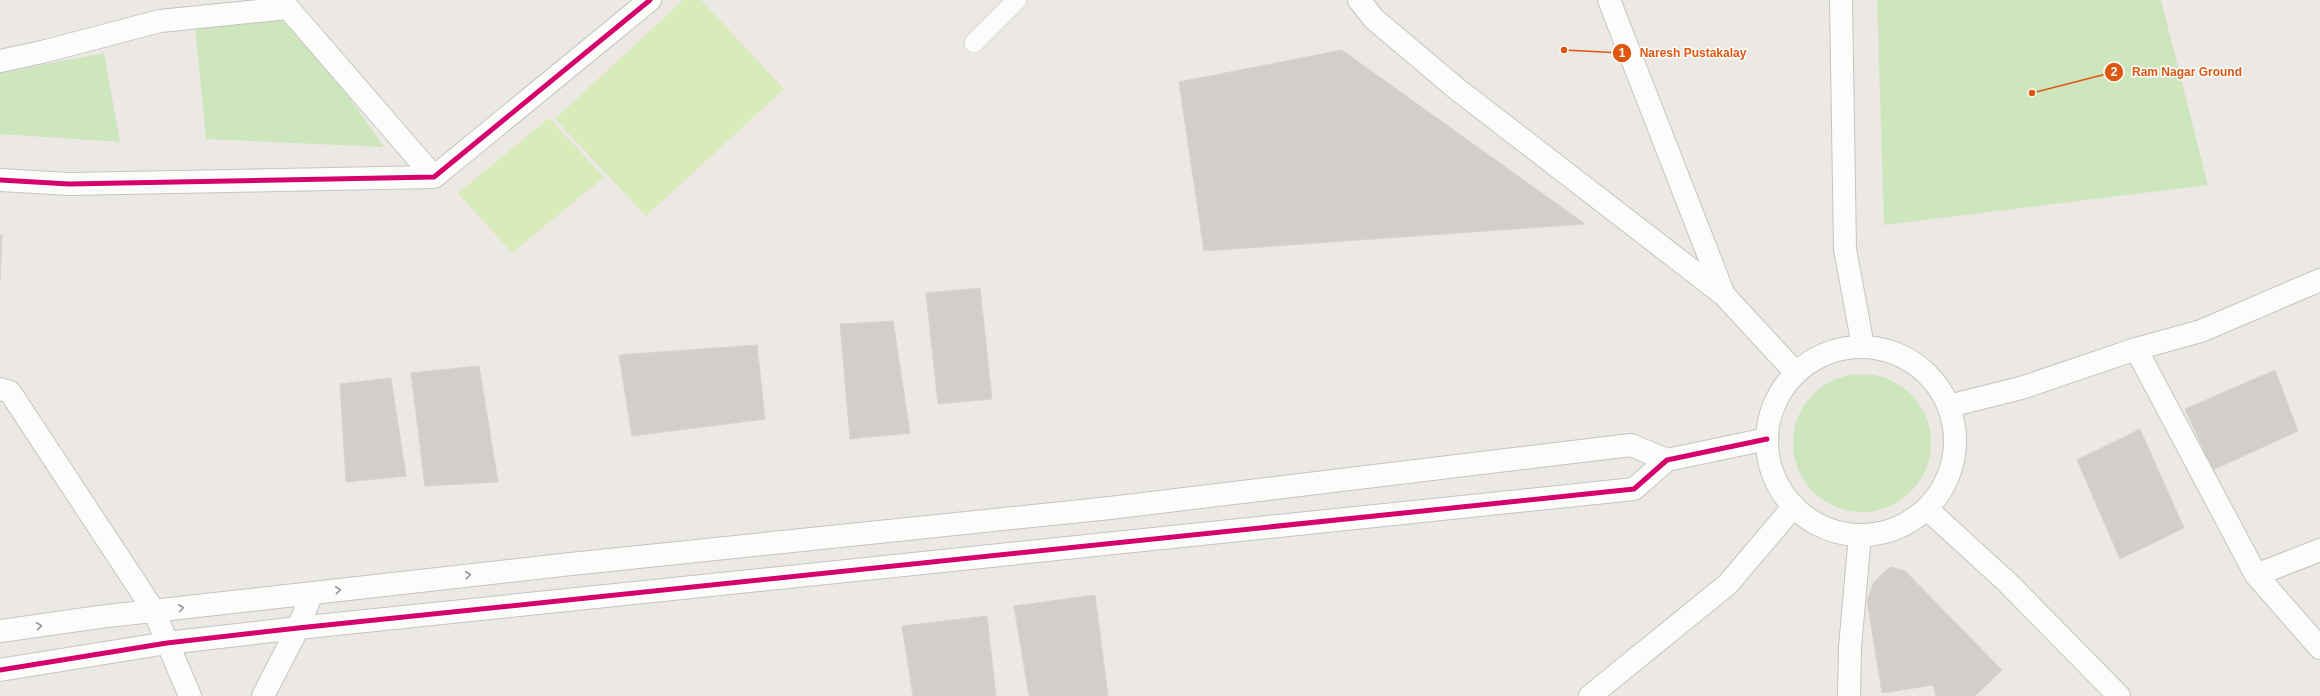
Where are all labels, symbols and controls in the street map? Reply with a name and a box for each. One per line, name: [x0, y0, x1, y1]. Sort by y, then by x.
callout: Naresh Pustakalay: [1612, 41, 1755, 65]
text: 1: [1619, 46, 1626, 60]
text: Naresh Pustakalay: [1640, 46, 1747, 60]
callout: Ram Nagar Ground: [2104, 60, 2250, 84]
text: 2: [2111, 65, 2118, 79]
text: Ram Nagar Ground: [2132, 65, 2242, 79]
one-way arrow: [465, 571, 471, 580]
one-way arrow: [335, 586, 341, 595]
one-way arrow: [178, 604, 184, 613]
one-way arrow: [36, 622, 42, 631]

